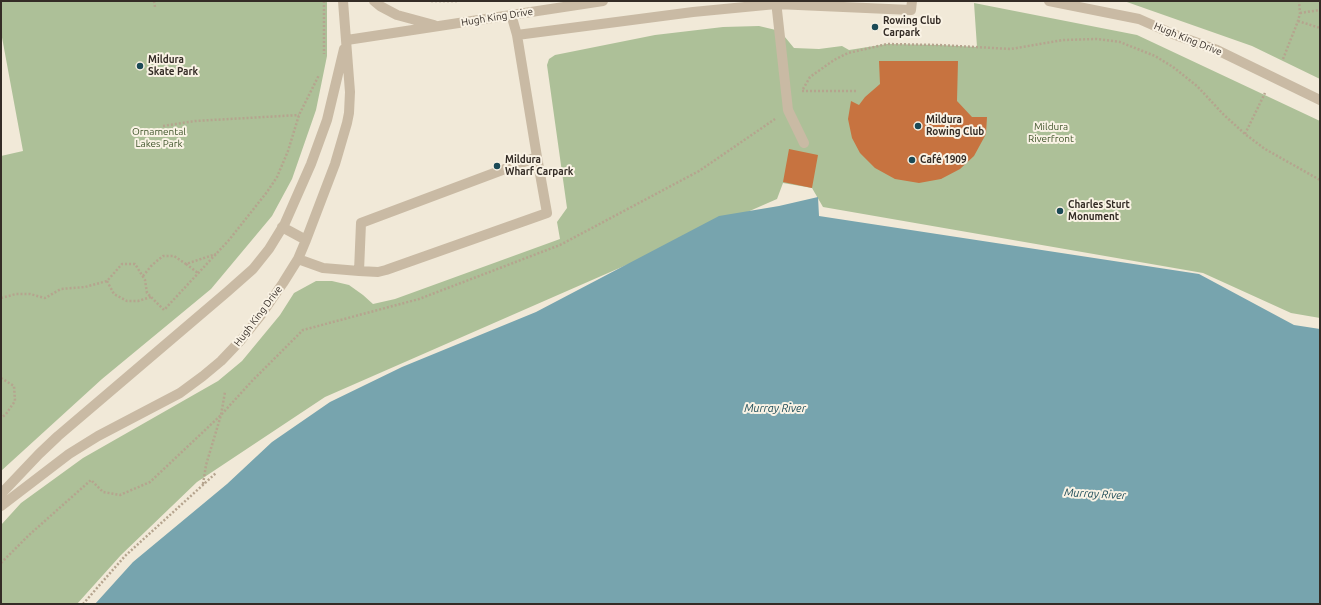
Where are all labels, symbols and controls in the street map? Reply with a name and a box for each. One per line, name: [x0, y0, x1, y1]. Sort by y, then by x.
street label: Hugh King Drive: [460, 5, 534, 29]
place label: Rowing Club Carpark: [883, 15, 941, 38]
street label: Hugh King Drive: [1152, 20, 1224, 58]
marker: Rowing Club Carpark: [870, 22, 880, 32]
place label: Mildura Skate Park: [148, 54, 198, 78]
marker: Mildura Skate Park: [135, 61, 145, 71]
place label: Mildura Rowing Club: [926, 114, 984, 138]
marker: Mildura Rowing Club: [913, 121, 923, 131]
park label: Mildura Riverfront: [1028, 121, 1074, 144]
park label: Ornamental Lakes Park: [132, 126, 186, 150]
place label: Mildura Wharf Carpark: [505, 154, 573, 178]
place label: Café 1909: [920, 154, 967, 166]
marker: Café 1909: [907, 155, 917, 165]
marker: Mildura Wharf Carpark: [492, 161, 502, 171]
place label: Charles Sturt Monument: [1068, 199, 1130, 222]
marker: Charles Sturt Monument: [1055, 206, 1065, 216]
street label: Hugh King Drive: [231, 283, 285, 349]
water label: Murray River: [744, 401, 806, 415]
water label: Murray River: [1064, 486, 1126, 502]

